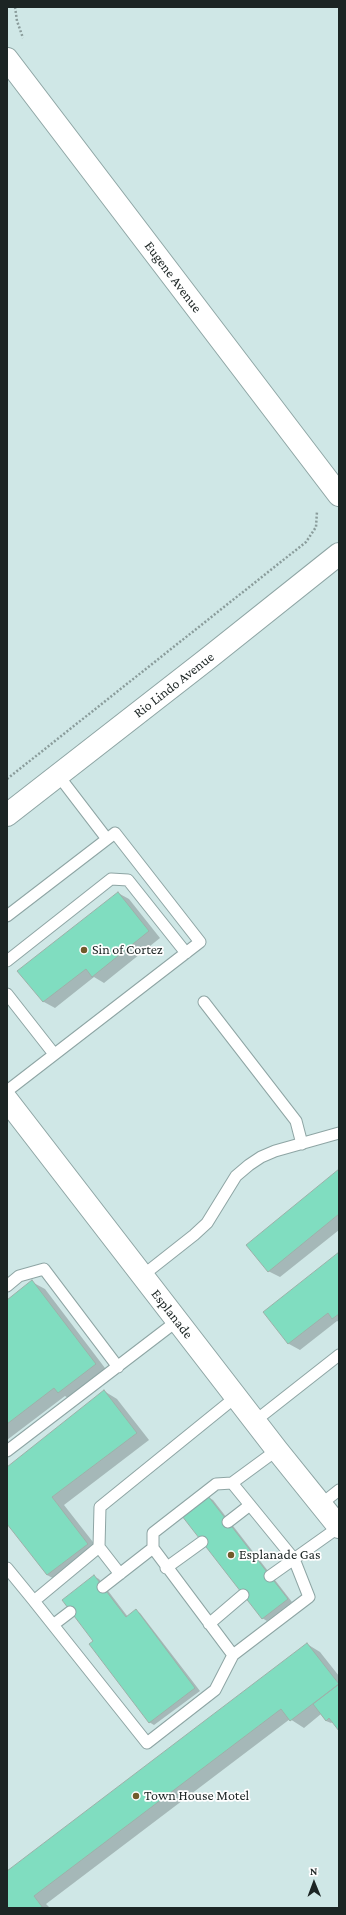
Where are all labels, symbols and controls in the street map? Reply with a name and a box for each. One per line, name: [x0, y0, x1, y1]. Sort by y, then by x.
street label: Eugene Avenue: [141, 238, 205, 316]
street label: Rio Lindo Avenue: [130, 648, 218, 722]
place label: Sin of Cortez: [92, 942, 163, 958]
marker: Sin of Cortez: [79, 945, 89, 955]
street label: Esplanade: [147, 1286, 197, 1342]
place label: Esplanade Gas: [239, 1547, 321, 1563]
marker: Esplanade Gas: [226, 1550, 236, 1560]
place label: Town House Motel: [144, 1788, 249, 1804]
marker: Town House Motel: [131, 1791, 141, 1801]
north arrow: [294, 1863, 334, 1903]
text: N: [310, 1865, 318, 1877]

